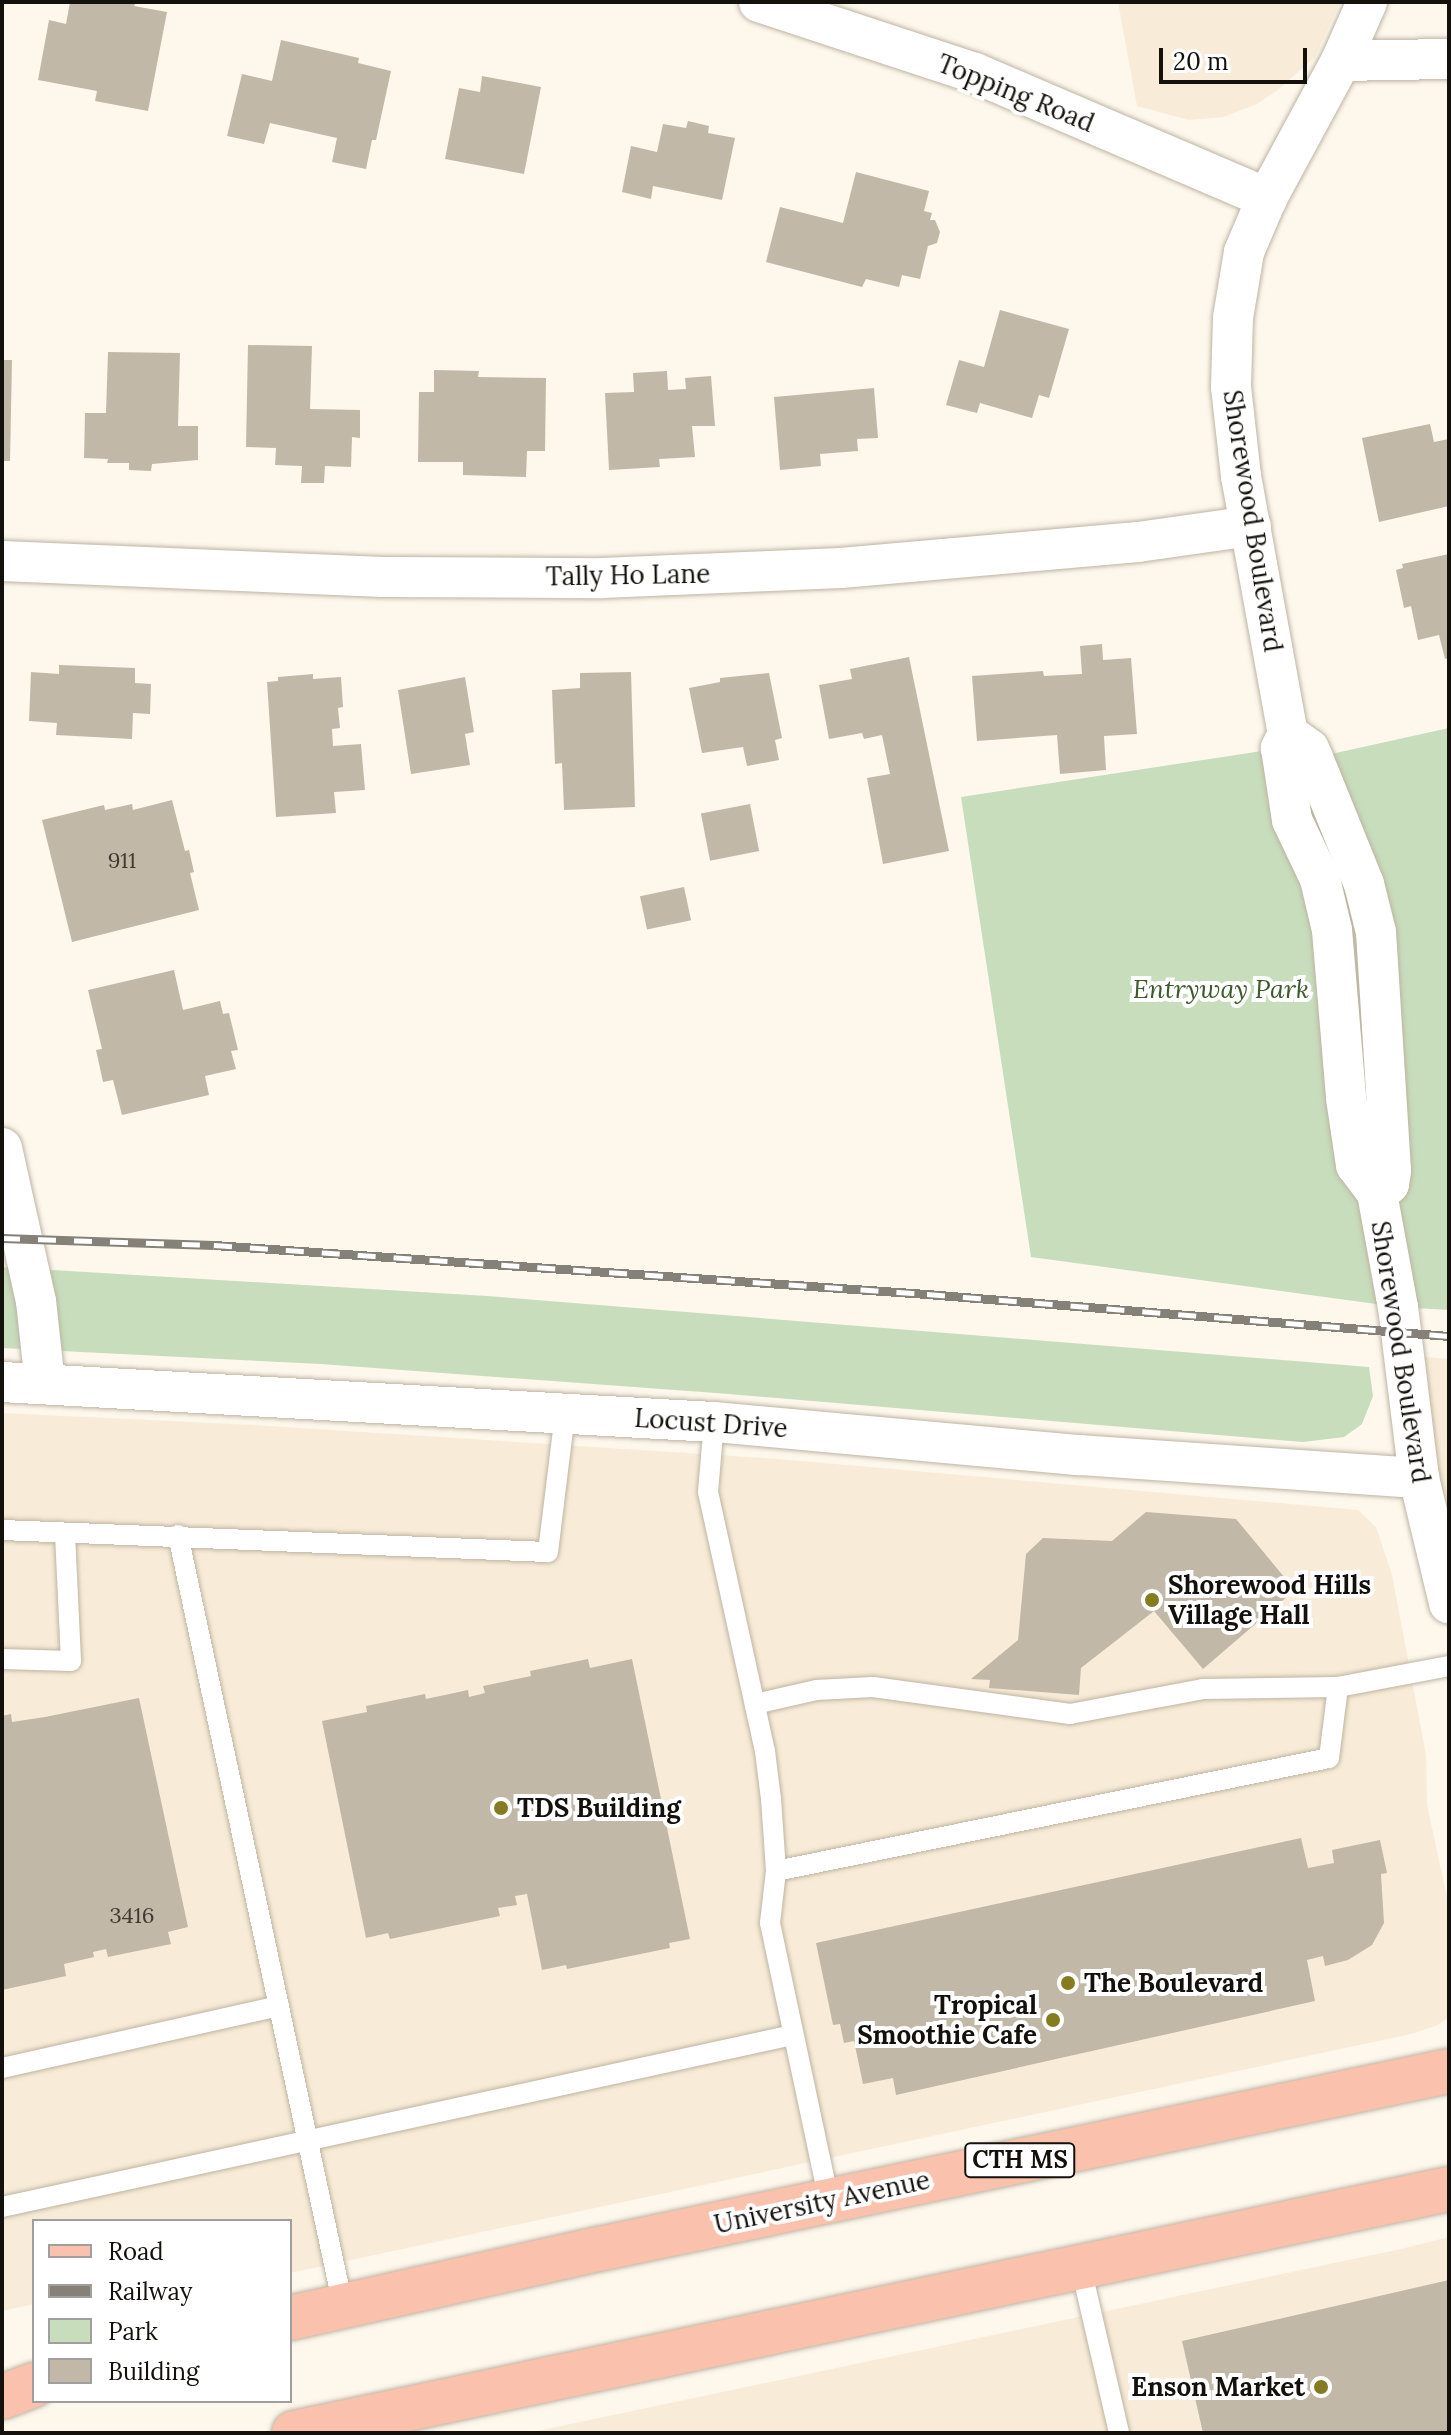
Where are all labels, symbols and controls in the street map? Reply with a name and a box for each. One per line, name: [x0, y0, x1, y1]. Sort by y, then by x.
scale bar: [1163, 32, 1311, 82]
text: 20 m: [1173, 46, 1229, 77]
street label: Topping Road: [933, 47, 1099, 139]
street label: Shorewood Boulevard: [1217, 388, 1289, 654]
street label: Tally Ho Lane: [545, 558, 711, 592]
house number: 911: [108, 848, 136, 874]
park label: Entryway Park: [1133, 973, 1309, 1005]
street label: Shorewood Boulevard: [1365, 1219, 1437, 1485]
street label: Locust Drive: [633, 1402, 789, 1444]
place label: Shorewood Hills Village Hall: [1168, 1569, 1371, 1630]
marker: Shorewood Hills Village Hall: [1143, 1591, 1161, 1609]
place label: TDS Building: [517, 1792, 681, 1824]
marker: TDS Building: [492, 1799, 510, 1817]
house number: 3416: [110, 1903, 154, 1929]
place label: The Boulevard: [1084, 1967, 1263, 1999]
marker: The Boulevard: [1059, 1974, 1077, 1992]
place label: Tropical Smoothie Cafe: [857, 1989, 1037, 2050]
marker: Tropical Smoothie Cafe: [1044, 2011, 1062, 2029]
road number: CTH MS: [964, 2140, 1076, 2180]
street label: University Avenue: [711, 2164, 933, 2240]
legend: [32, 2219, 292, 2403]
text: Road: [108, 2236, 164, 2267]
text: Railway: [108, 2276, 192, 2307]
text: Park: [108, 2316, 158, 2347]
text: Building: [108, 2356, 199, 2387]
place label: Enson Market: [1131, 2371, 1305, 2403]
marker: Enson Market: [1312, 2378, 1330, 2396]

